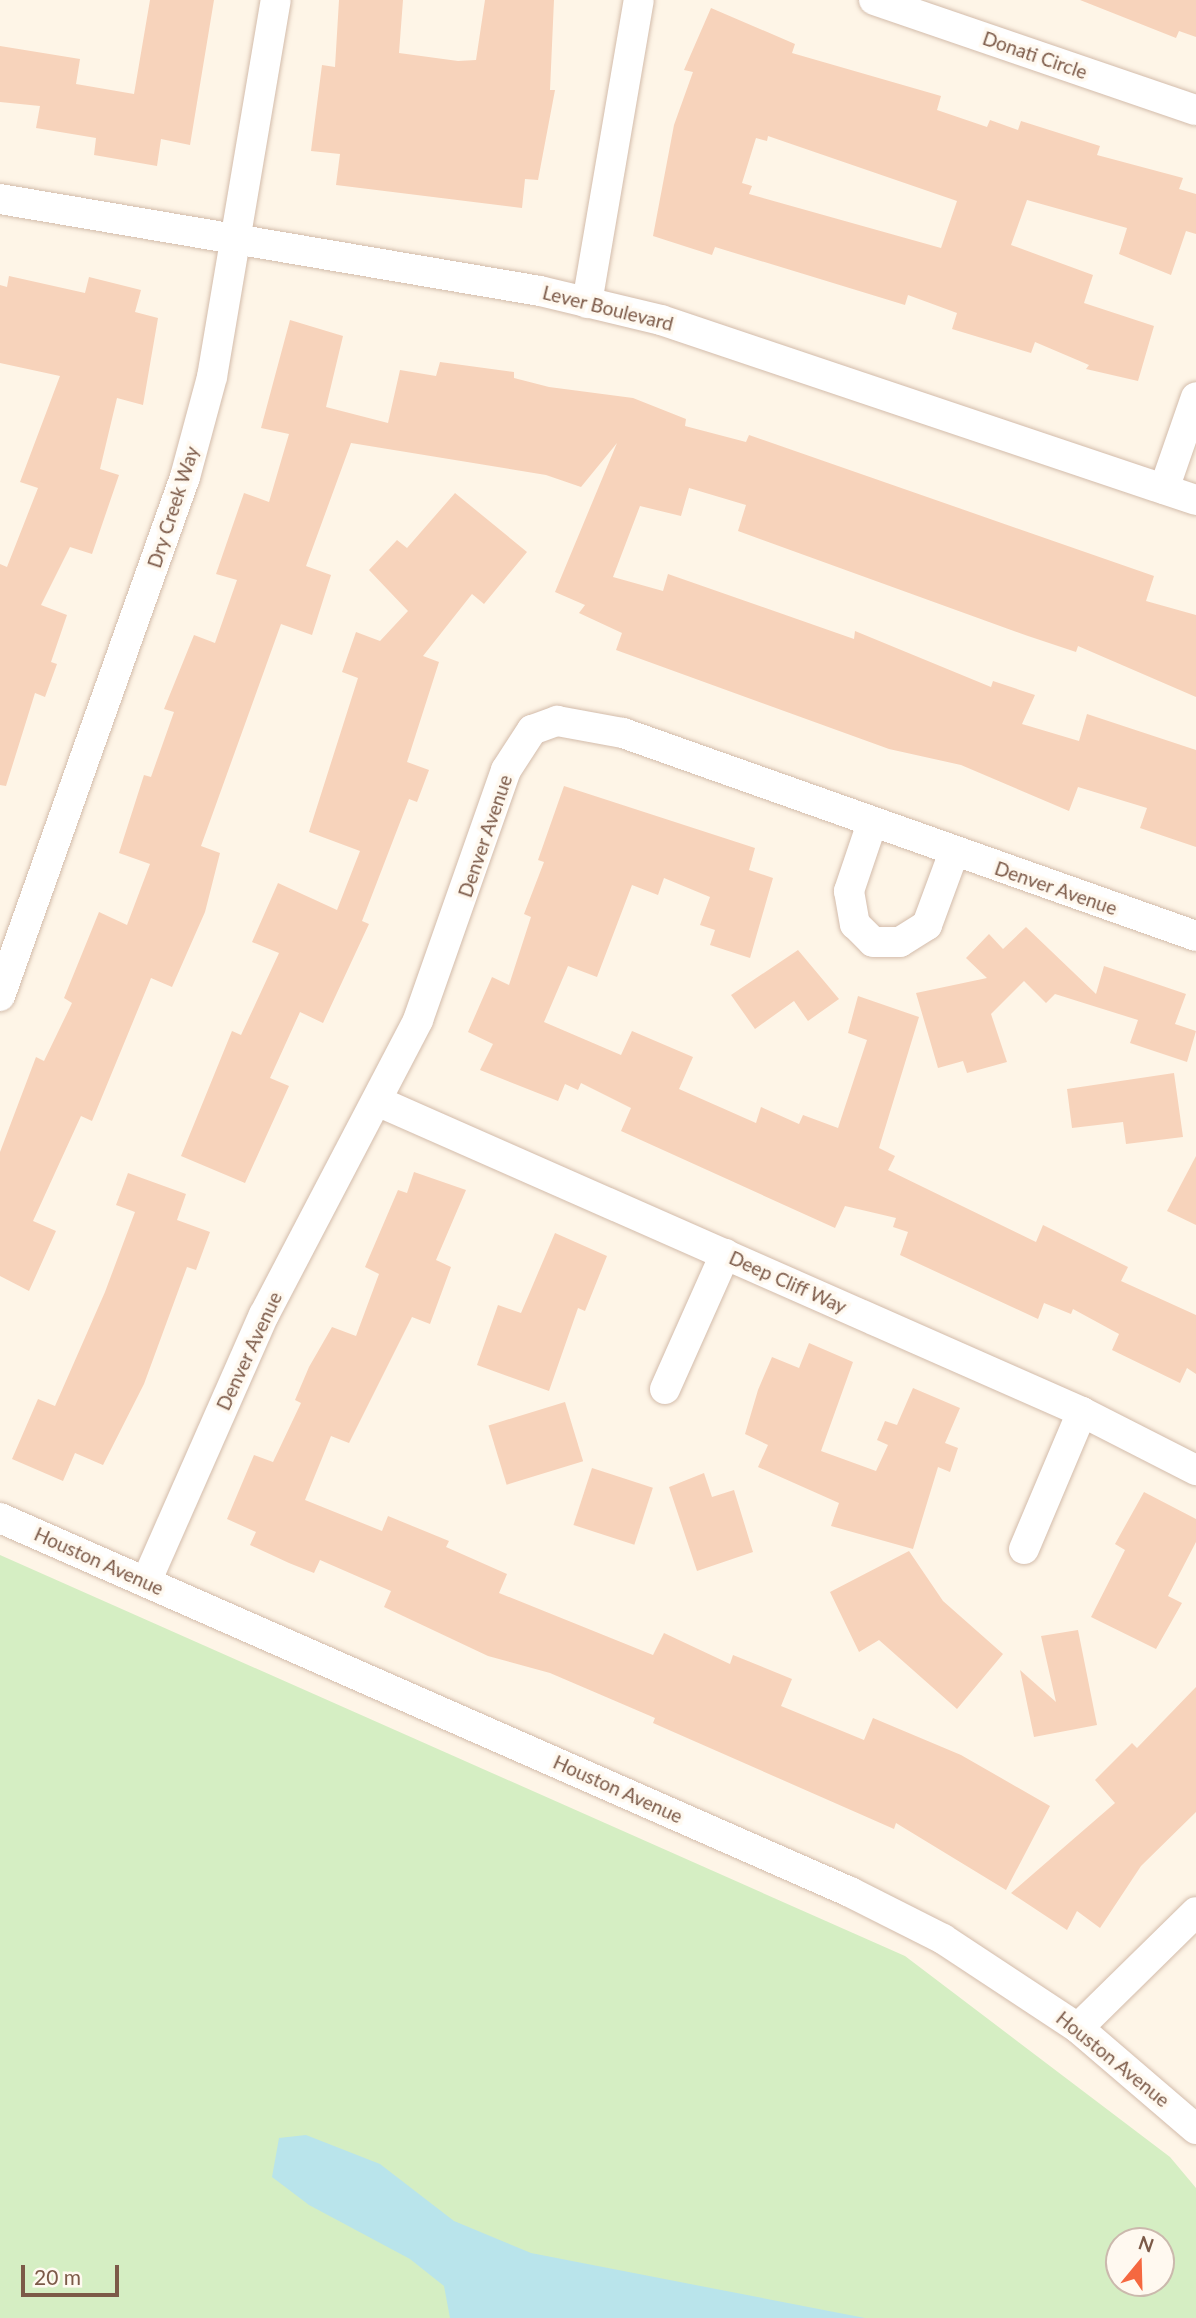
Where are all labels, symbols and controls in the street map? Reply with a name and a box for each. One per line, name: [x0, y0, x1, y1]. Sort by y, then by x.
street label: Donati Circle: [980, 26, 1090, 84]
street label: Lever Boulevard: [540, 281, 676, 335]
street label: Dry Creek Way: [143, 443, 203, 571]
street label: Denver Avenue: [453, 771, 517, 901]
street label: Denver Avenue: [991, 856, 1121, 920]
street label: Deep Cliff Way: [725, 1246, 851, 1318]
street label: Denver Avenue: [211, 1288, 287, 1414]
street label: Houston Avenue: [31, 1522, 167, 1600]
street label: Houston Avenue: [550, 1750, 686, 1828]
street label: Houston Avenue: [1052, 2006, 1174, 2112]
north arrow: [1105, 2227, 1175, 2297]
text: N: [1136, 2230, 1157, 2257]
scale bar: [24, 2252, 122, 2296]
text: 20 m: [34, 2264, 81, 2289]

